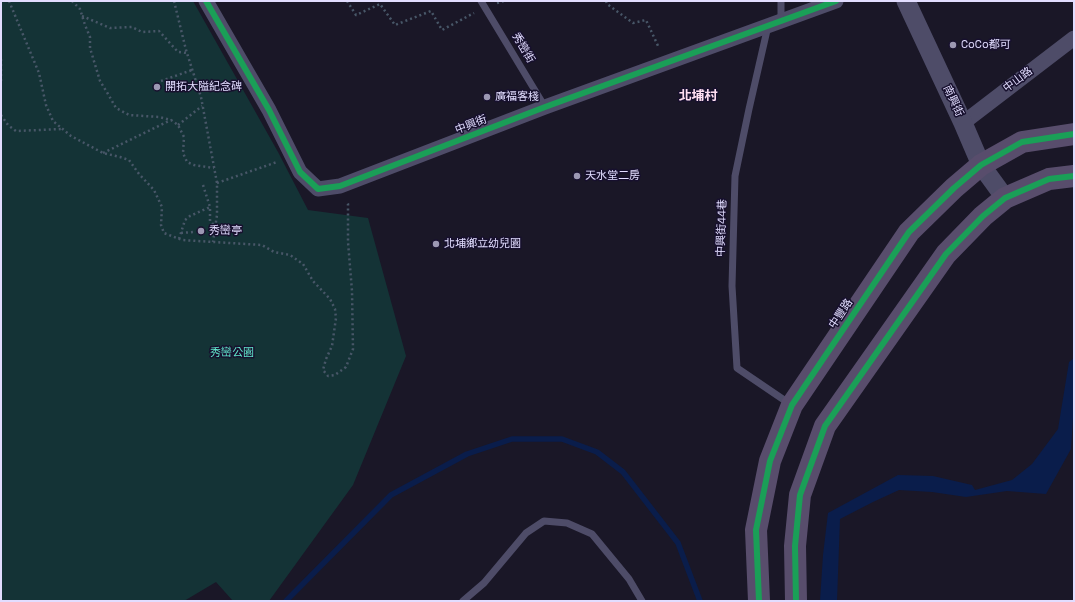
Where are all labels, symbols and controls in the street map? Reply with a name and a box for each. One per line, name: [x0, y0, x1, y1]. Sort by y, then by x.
street label: 秀巒街: [509, 30, 537, 66]
place label: CoCo都可: [961, 38, 1011, 52]
marker: CoCo都可: [948, 40, 958, 50]
street label: 中山路: [1001, 65, 1035, 95]
place label: 開拓大隘紀念碑: [165, 80, 242, 94]
marker: 開拓大隘紀念碑: [152, 82, 162, 92]
street label: 南興街: [940, 83, 966, 119]
district label: 北埔村: [679, 88, 717, 104]
place label: 廣福客棧: [495, 90, 539, 104]
marker: 廣福客棧: [482, 92, 492, 102]
street label: 中興街: [453, 113, 489, 137]
place label: 天水堂二房: [585, 169, 640, 183]
marker: 天水堂二房: [572, 171, 582, 181]
street label: 中興街44巷: [714, 199, 730, 257]
place label: 秀巒亭: [209, 224, 242, 238]
marker: 秀巒亭: [196, 226, 206, 236]
place label: 北埔鄉立幼兒園: [444, 237, 521, 251]
marker: 北埔鄉立幼兒園: [431, 239, 441, 249]
street label: 中豐路: [826, 297, 856, 331]
park label: 秀巒公園: [210, 346, 254, 360]

